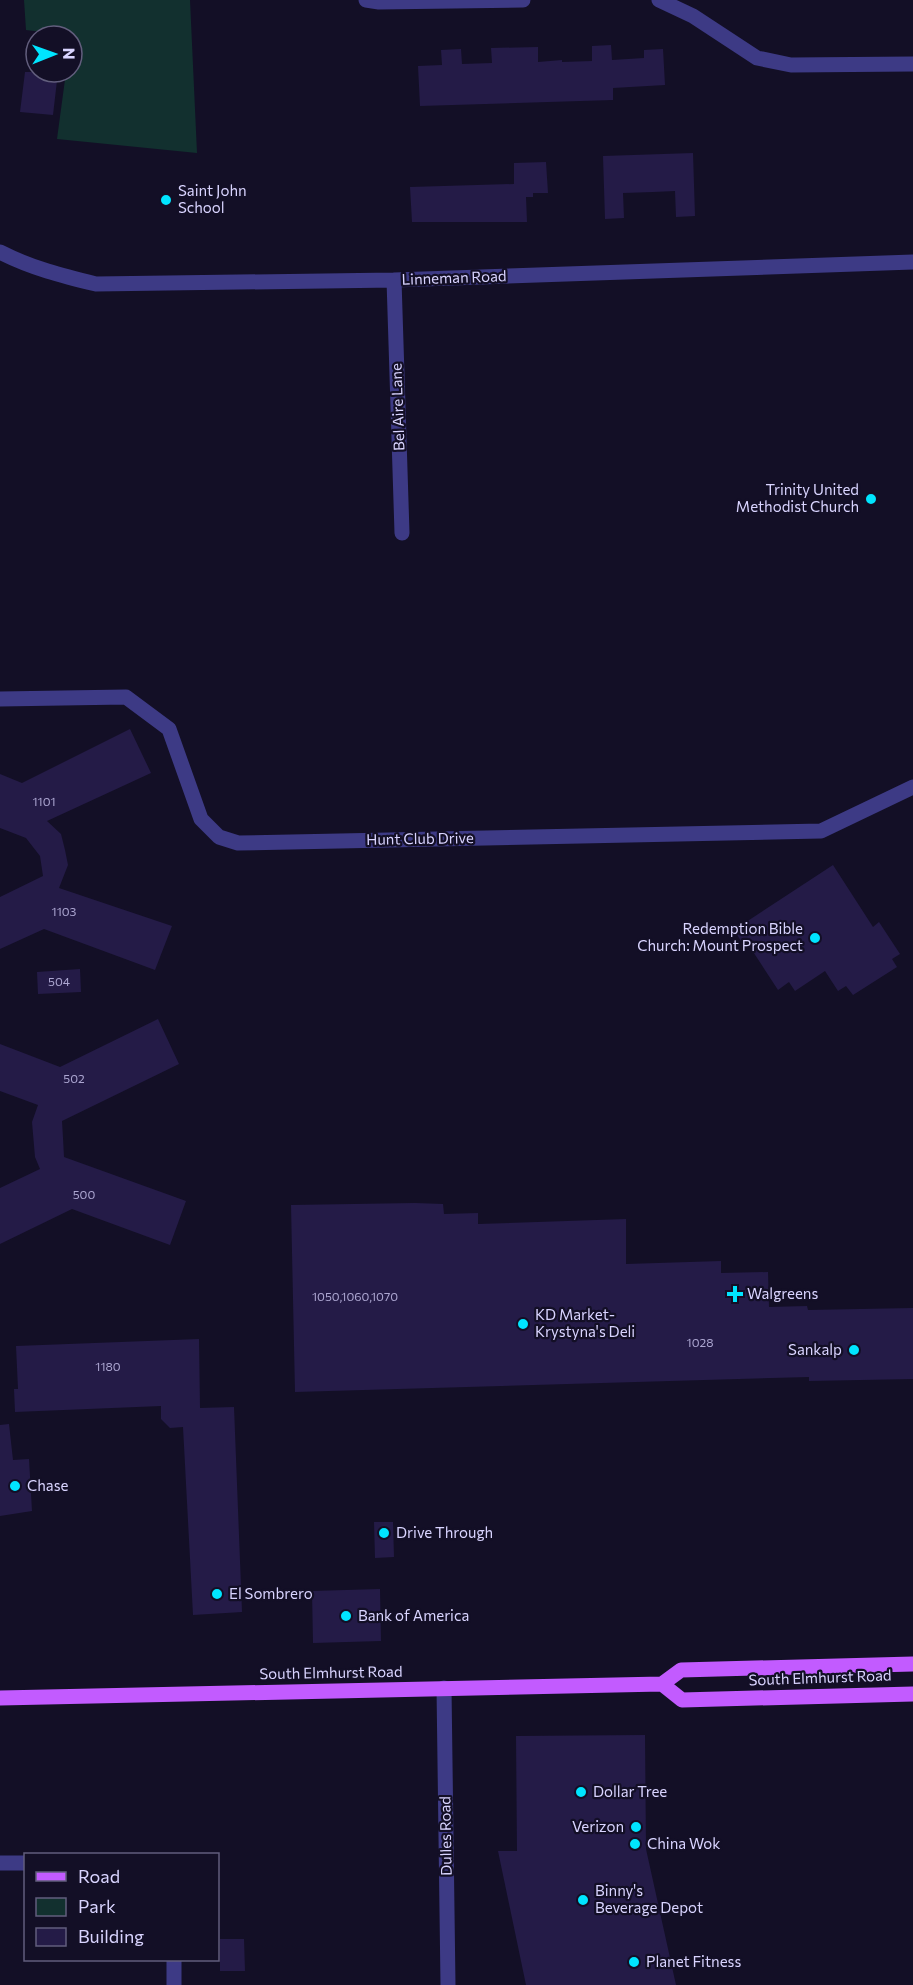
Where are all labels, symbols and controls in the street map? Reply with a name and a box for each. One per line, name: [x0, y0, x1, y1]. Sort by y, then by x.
north arrow: [24, 24, 84, 84]
text: N: [60, 48, 79, 60]
place label: Saint John School: [178, 181, 247, 216]
marker: Saint John School: [159, 193, 173, 207]
street label: Linneman Road: [401, 266, 507, 288]
street label: Bel Aire Lane: [386, 363, 408, 451]
place label: Trinity United Methodist Church: [736, 480, 859, 515]
marker: Trinity United Methodist Church: [864, 492, 878, 506]
house number: 1101: [32, 794, 56, 808]
street label: Hunt Club Drive: [366, 828, 474, 848]
house number: 1103: [52, 904, 77, 918]
place label: Redemption Bible Church: Mount Prospect: [637, 919, 803, 954]
marker: Redemption Bible Church: Mount Prospect: [808, 931, 822, 945]
house number: 504: [48, 974, 70, 988]
house number: 502: [63, 1071, 85, 1085]
house number: 500: [73, 1187, 95, 1201]
place label: Walgreens: [747, 1284, 818, 1302]
marker: Walgreens: [728, 1287, 742, 1301]
house number: 1050,1060,1070: [312, 1289, 398, 1303]
place label: KD Market- Krystyna's Deli: [535, 1305, 635, 1340]
marker: KD Market- Krystyna's Deli: [516, 1317, 530, 1331]
house number: 1028: [687, 1335, 713, 1349]
place label: Sankalp: [788, 1340, 842, 1358]
marker: Sankalp: [847, 1343, 861, 1357]
house number: 1180: [95, 1359, 121, 1373]
place label: Chase: [27, 1476, 69, 1494]
marker: Chase: [8, 1479, 22, 1493]
place label: Drive Through: [396, 1523, 493, 1541]
marker: Drive Through: [377, 1526, 391, 1540]
place label: El Sombrero: [229, 1584, 313, 1602]
marker: El Sombrero: [210, 1587, 224, 1601]
place label: Bank of America: [358, 1606, 469, 1624]
marker: Bank of America: [339, 1609, 353, 1623]
street label: South Elmhurst Road: [259, 1662, 403, 1682]
street label: South Elmhurst Road: [748, 1666, 892, 1688]
place label: Dollar Tree: [593, 1782, 667, 1800]
marker: Dollar Tree: [574, 1785, 588, 1799]
street label: Dulles Road: [435, 1796, 455, 1876]
place label: Verizon: [572, 1817, 624, 1835]
marker: Verizon: [629, 1820, 643, 1834]
place label: China Wok: [647, 1834, 720, 1852]
marker: China Wok: [628, 1837, 642, 1851]
legend: [24, 1853, 219, 1961]
text: Road: [78, 1865, 120, 1887]
place label: Binny's Beverage Depot: [595, 1881, 703, 1916]
marker: Binny's Beverage Depot: [576, 1893, 590, 1907]
text: Park: [78, 1895, 116, 1917]
text: Building: [78, 1925, 144, 1947]
place label: Planet Fitness: [646, 1952, 741, 1970]
marker: Planet Fitness: [627, 1955, 641, 1969]

